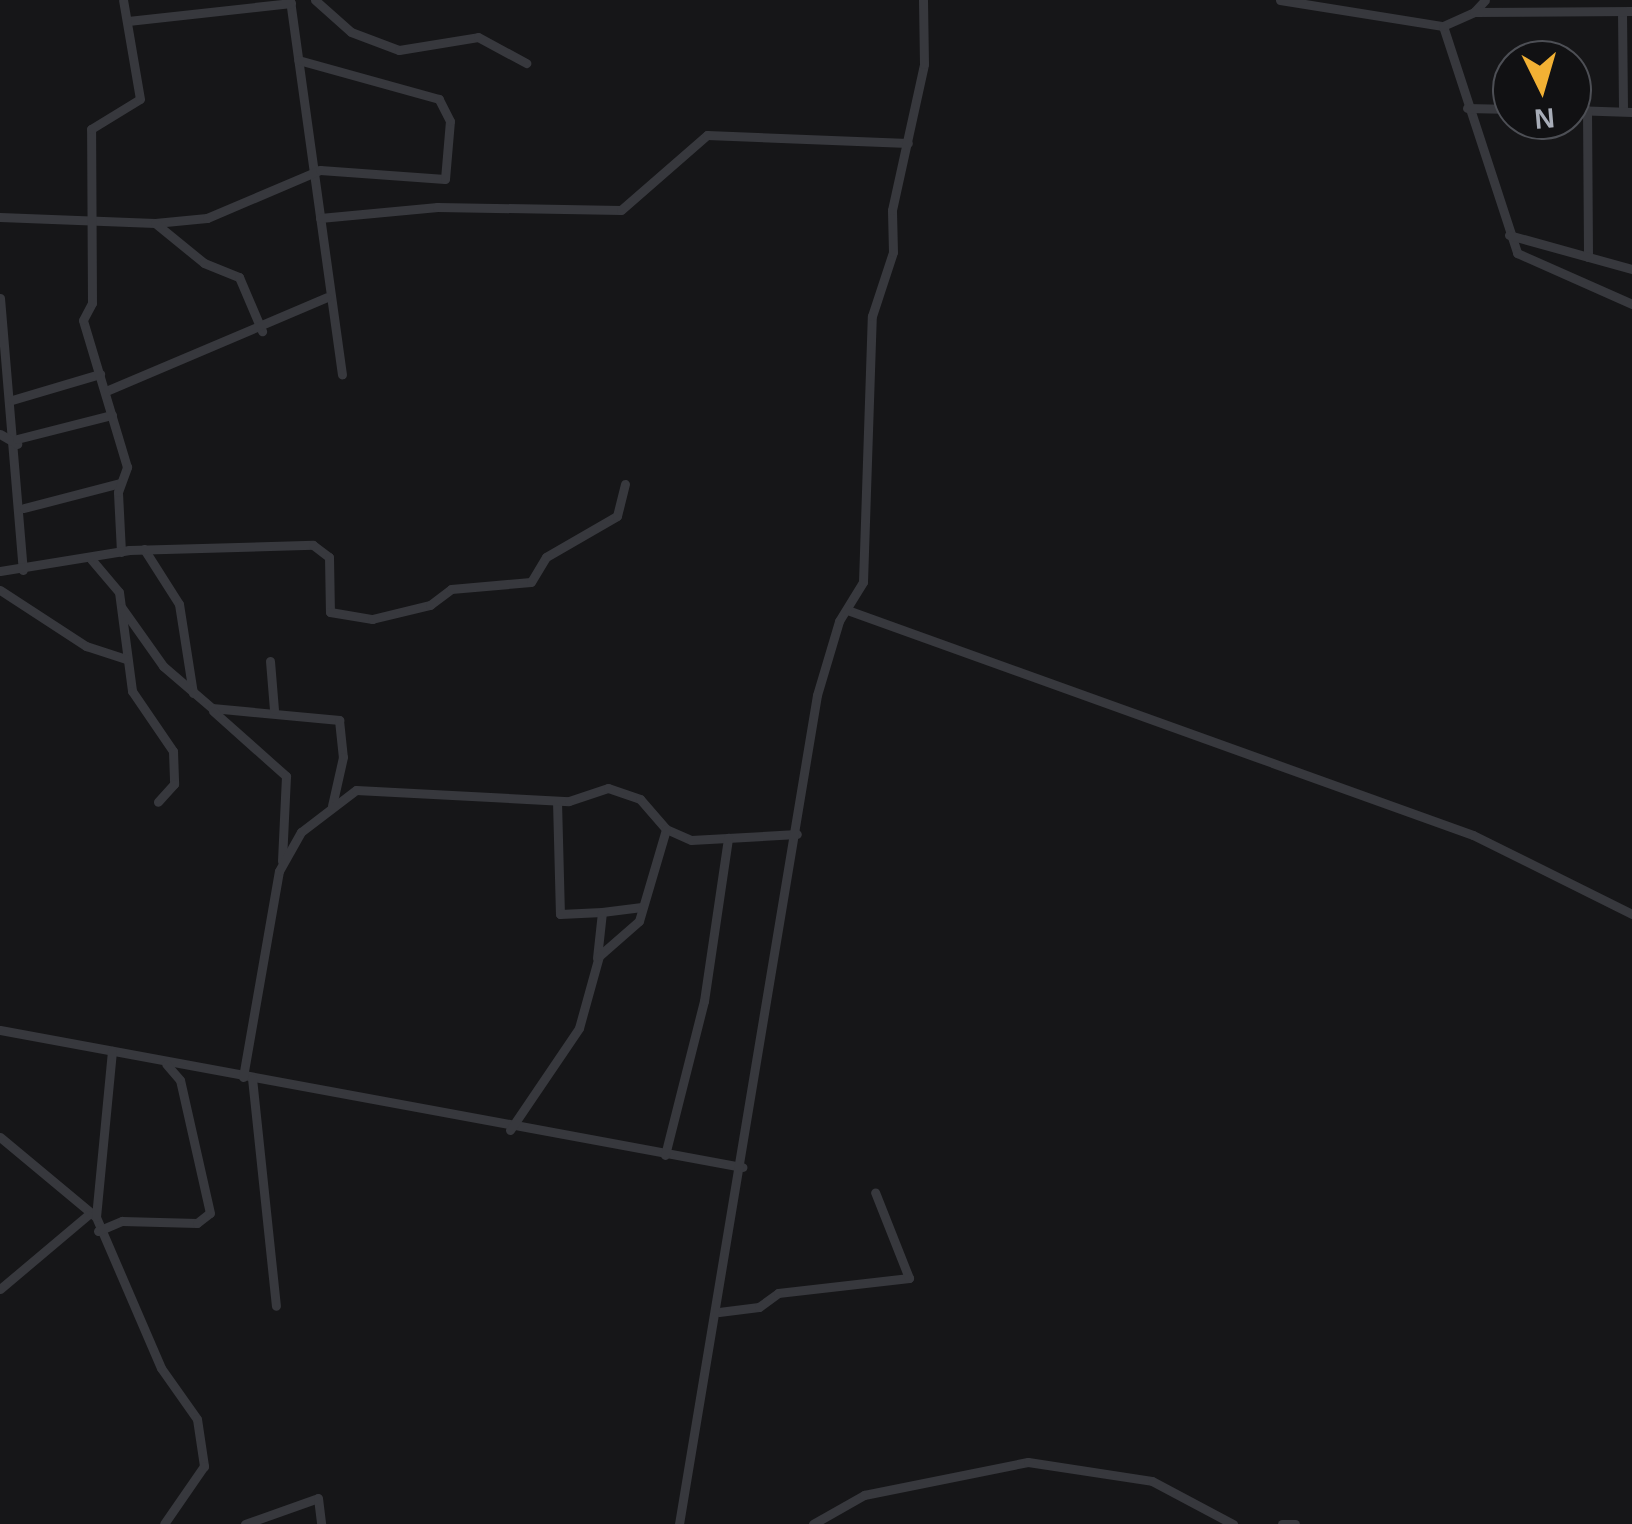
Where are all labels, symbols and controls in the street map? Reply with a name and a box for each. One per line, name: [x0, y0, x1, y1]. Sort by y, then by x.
north arrow: [1492, 40, 1592, 140]
text: N: [1533, 102, 1556, 135]

